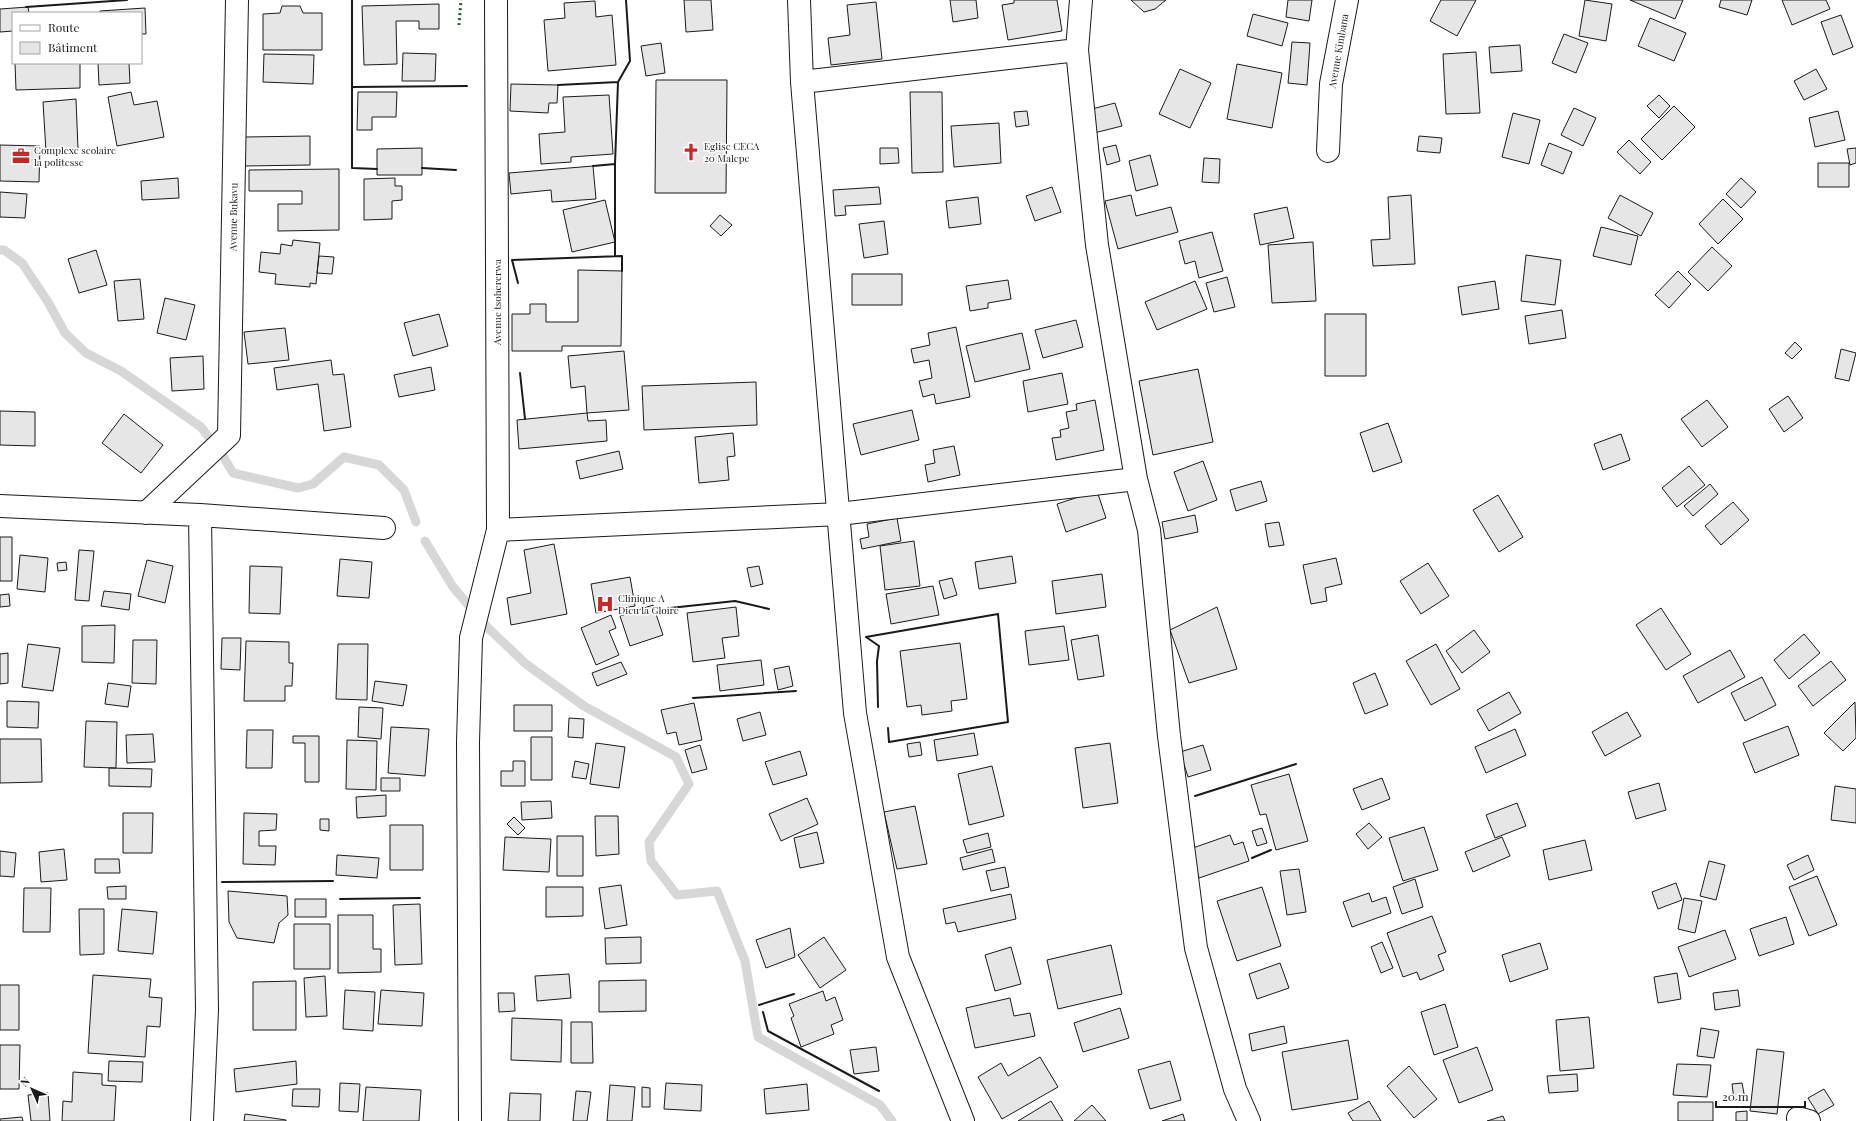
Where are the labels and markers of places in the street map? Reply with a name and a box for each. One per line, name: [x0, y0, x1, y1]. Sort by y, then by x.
place label: Eglise CECA 20 Malepe: [704, 139, 760, 165]
church icon: Eglise CECA 20 Malepe: [681, 142, 701, 162]
place label: Complexe scolaire la politesse: [34, 143, 116, 169]
office icon: Complexe scolaire la politesse: [11, 146, 31, 166]
place label: Clinique A Dieu la Gloire: [618, 591, 679, 617]
hospital icon: Clinique A Dieu la Gloire: [595, 594, 615, 614]

